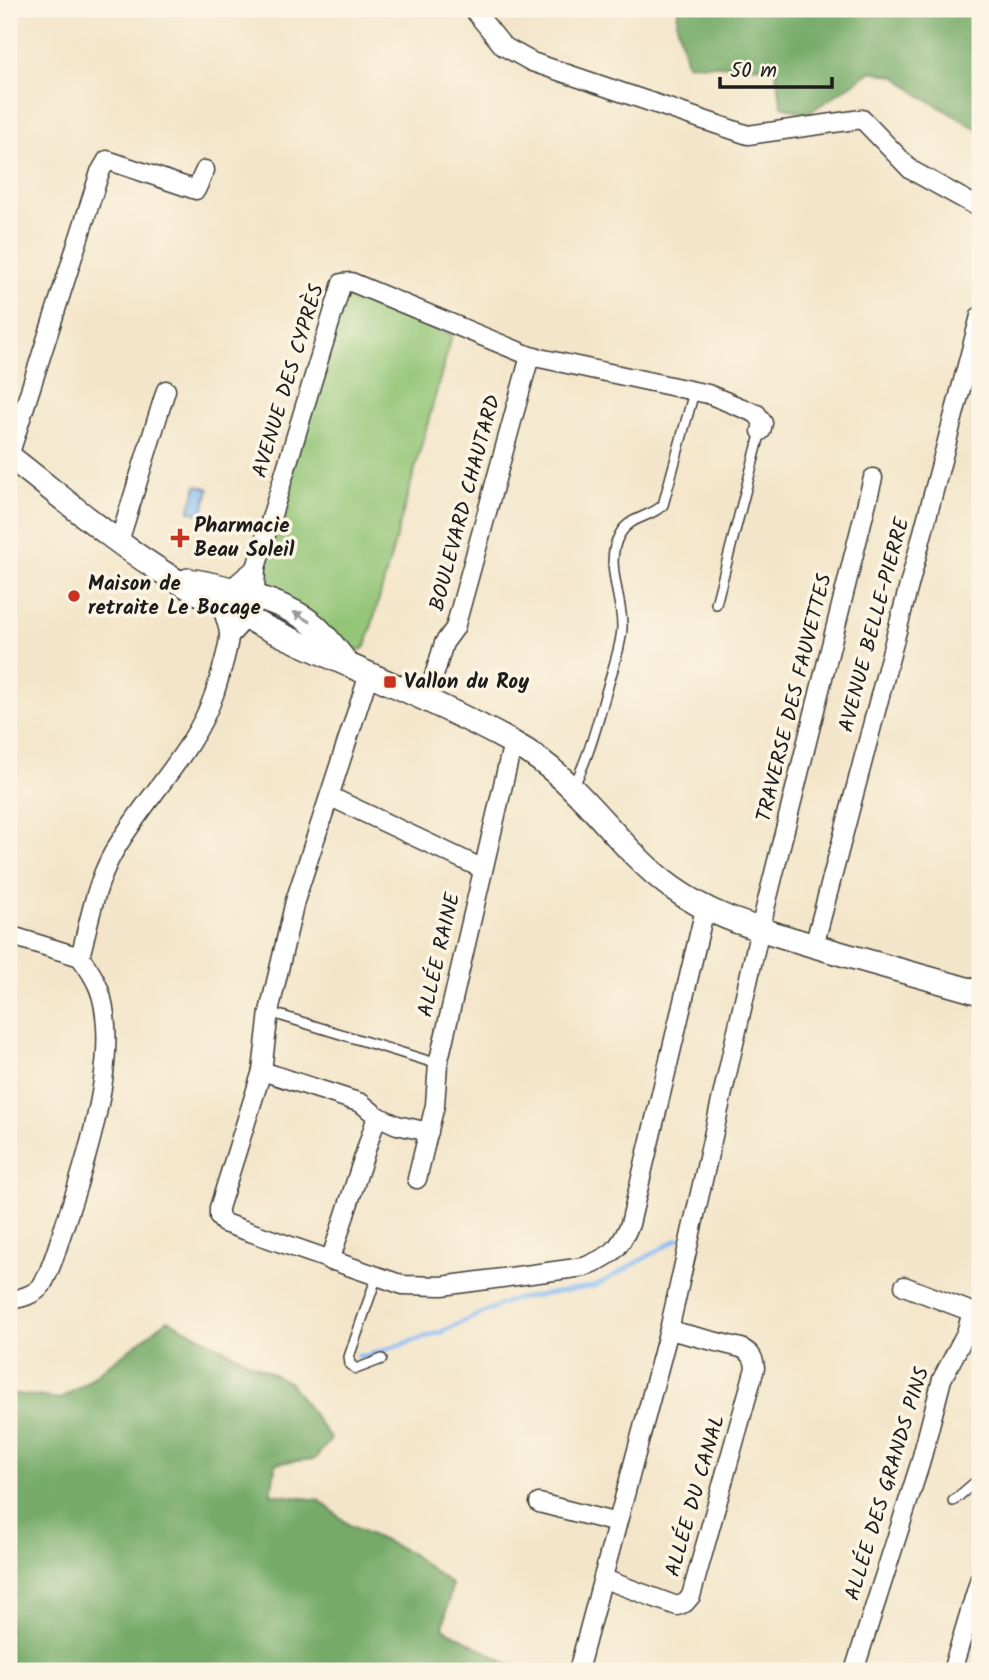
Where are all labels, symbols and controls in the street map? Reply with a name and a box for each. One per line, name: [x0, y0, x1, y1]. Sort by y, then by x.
scale bar: [720, 46, 832, 90]
text: 50 m: [730, 55, 777, 88]
street label: AVENUE DES CYPRÈS: [244, 280, 334, 482]
street label: BOULEVARD CHAUTARD: [421, 391, 511, 615]
place label: Pharmacie Beau Soleil: [194, 510, 295, 567]
street label: AVENUE BELLE-PIERRE: [830, 513, 920, 736]
marker: Pharmacie Beau Soleil: [172, 530, 188, 546]
place label: Maison de retraite Le Bocage: [88, 568, 261, 625]
street label: TRAVERSE DES FAUVETTES: [748, 570, 842, 826]
marker: Maison de retraite Le Bocage: [66, 588, 82, 604]
one-way arrow: [293, 611, 312, 623]
place label: Vallon du Roy: [404, 666, 529, 699]
marker: Vallon du Roy: [382, 674, 398, 690]
street label: ALLÉE RAINE: [410, 889, 470, 1020]
street label: ALLÉE DES GRANDS PINS: [837, 1363, 939, 1605]
street label: ALLÉE DU CANAL: [657, 1411, 735, 1581]

